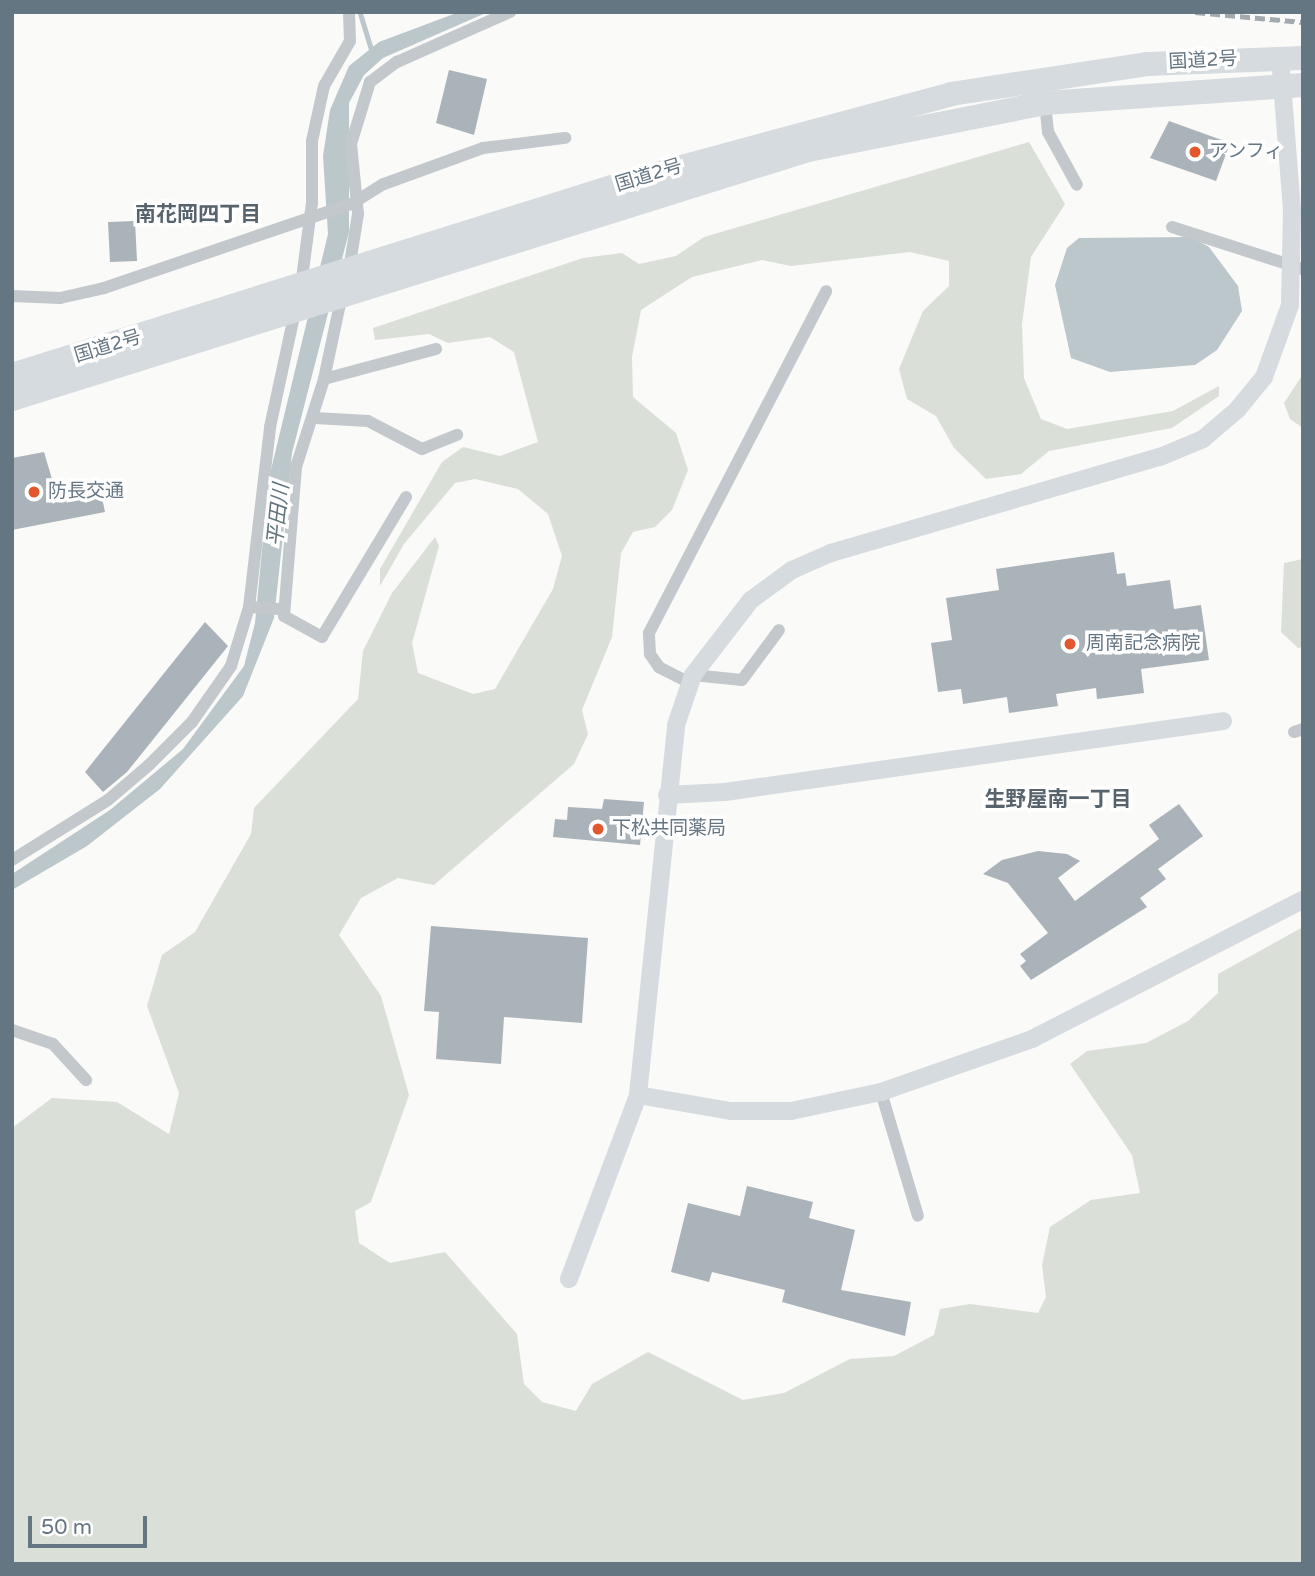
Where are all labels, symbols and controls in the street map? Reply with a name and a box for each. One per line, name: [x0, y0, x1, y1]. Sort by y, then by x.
street label: 国道2号: [1168, 48, 1238, 74]
place label: アンフィ: [1209, 141, 1285, 163]
marker: アンフィ: [1187, 144, 1203, 160]
street label: 国道2号: [613, 155, 685, 197]
district label: 南花岡四丁目: [135, 202, 261, 228]
street label: 国道2号: [72, 326, 144, 368]
place label: 防長交通: [48, 481, 124, 503]
water label: 平田川: [263, 482, 295, 548]
marker: 防長交通: [26, 484, 42, 500]
place label: 周南記念病院: [1086, 633, 1200, 655]
marker: 周南記念病院: [1060, 634, 1080, 654]
district label: 生野屋南一丁目: [985, 787, 1131, 813]
place label: 下松共同薬局: [612, 818, 726, 840]
marker: 下松共同薬局: [590, 821, 606, 837]
scale bar: [32, 1502, 150, 1546]
text: 50 m: [41, 1515, 92, 1540]

